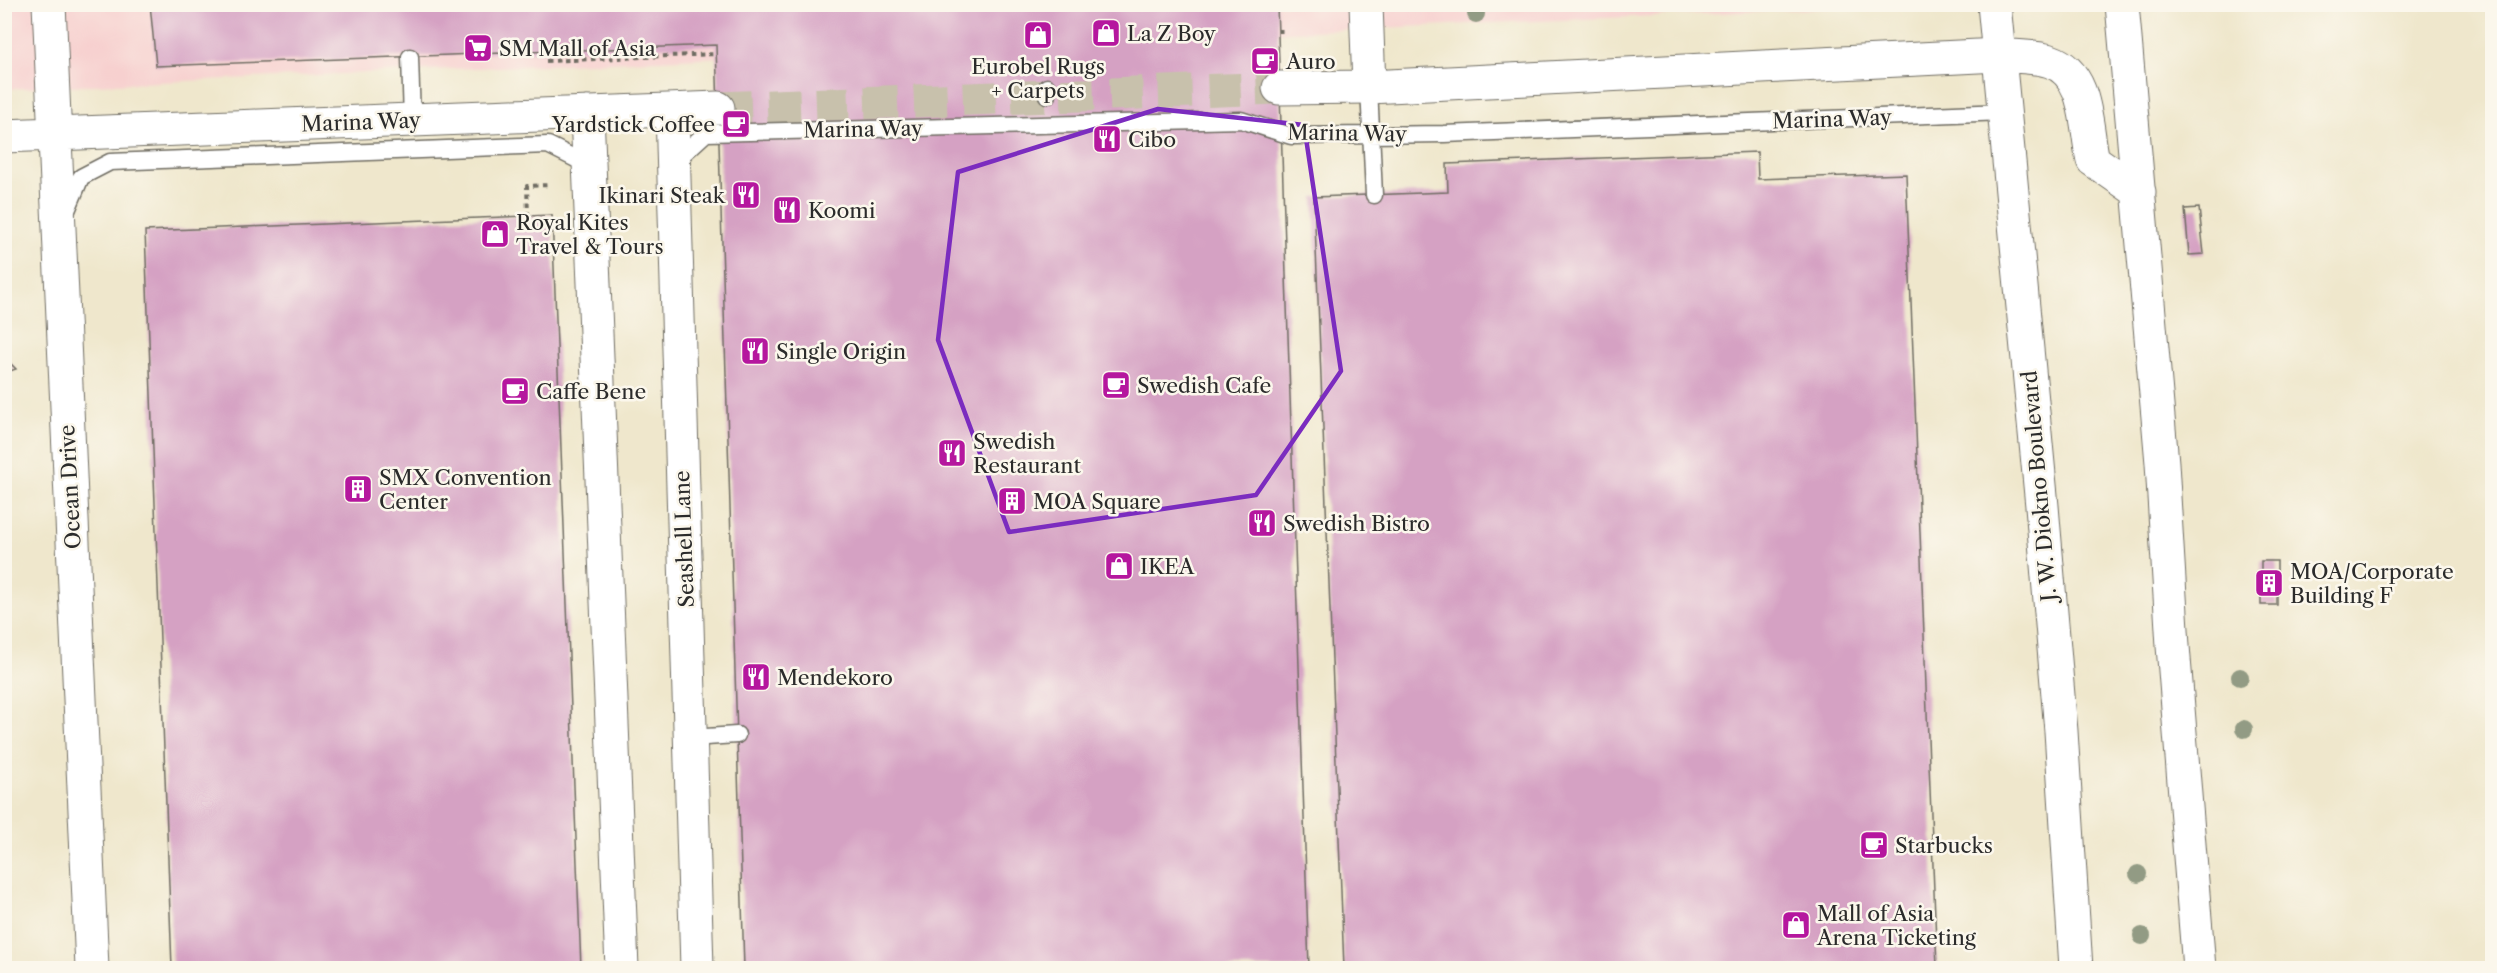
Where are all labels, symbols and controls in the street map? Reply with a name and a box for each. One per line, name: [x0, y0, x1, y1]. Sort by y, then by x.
shop icon: La Z Boy: [1090, 17, 1122, 49]
shop icon: Eurobel Rugs + Carpets: [1022, 19, 1054, 51]
place label: La Z Boy: [1127, 21, 1216, 46]
supermarket icon: SM Mall of Asia: [462, 32, 494, 64]
place label: SM Mall of Asia: [499, 36, 657, 61]
cafe icon: Auro: [1249, 45, 1281, 77]
place label: Auro: [1285, 49, 1336, 74]
place label: Eurobel Rugs + Carpets: [971, 54, 1105, 103]
street label: Marina Way: [1772, 104, 1892, 134]
street label: Marina Way: [301, 107, 421, 137]
cafe icon: Yardstick Coffee: [720, 108, 752, 140]
place label: Yardstick Coffee: [551, 112, 715, 137]
street label: Marina Way: [803, 115, 923, 143]
street label: Marina Way: [1287, 119, 1407, 147]
restaurant icon: Cibo: [1091, 123, 1123, 155]
place label: Cibo: [1128, 127, 1176, 152]
restaurant icon: Ikinari Steak: [730, 179, 762, 211]
place label: Ikinari Steak: [599, 183, 726, 208]
restaurant icon: Koomi: [771, 194, 803, 226]
place label: Koomi: [808, 198, 875, 223]
place label: Royal Kites Travel & Tours: [516, 210, 664, 259]
shop icon: Royal Kites Travel & Tours: [479, 218, 511, 250]
restaurant icon: Single Origin: [739, 335, 771, 367]
place label: Single Origin: [776, 339, 906, 364]
cafe icon: Swedish Cafe: [1100, 369, 1132, 401]
street label: J. W. Diokno Boulevard: [2016, 369, 2062, 605]
place label: Swedish Cafe: [1137, 373, 1271, 398]
cafe icon: Caffe Bene: [499, 375, 531, 407]
place label: Caffe Bene: [536, 379, 646, 404]
street label: Ocean Drive: [54, 424, 86, 550]
place label: Swedish Restaurant: [973, 429, 1081, 478]
restaurant icon: Swedish Restaurant: [936, 437, 968, 469]
place label: SMX Convention Center: [379, 465, 552, 514]
street label: Seashell Lane: [669, 470, 699, 608]
building icon: SMX Convention Center: [342, 473, 374, 505]
building icon: MOA Square: [996, 485, 1028, 517]
place label: MOA Square: [1033, 489, 1161, 514]
restaurant icon: Swedish Bistro: [1246, 507, 1278, 539]
place label: Swedish Bistro: [1283, 511, 1430, 536]
shop icon: IKEA: [1103, 550, 1135, 582]
place label: IKEA: [1140, 554, 1195, 579]
place label: MOA/Corporate Building F: [2290, 559, 2454, 608]
building icon: MOA/Corporate Building F: [2253, 567, 2285, 599]
restaurant icon: Mendekoro: [740, 661, 772, 693]
place label: Mendekoro: [777, 665, 893, 690]
cafe icon: Starbucks: [1858, 829, 1890, 861]
place label: Starbucks: [1895, 833, 1993, 858]
place label: Mall of Asia Arena Ticketing: [1816, 901, 1977, 950]
shop icon: Mall of Asia Arena Ticketing: [1780, 909, 1812, 941]

